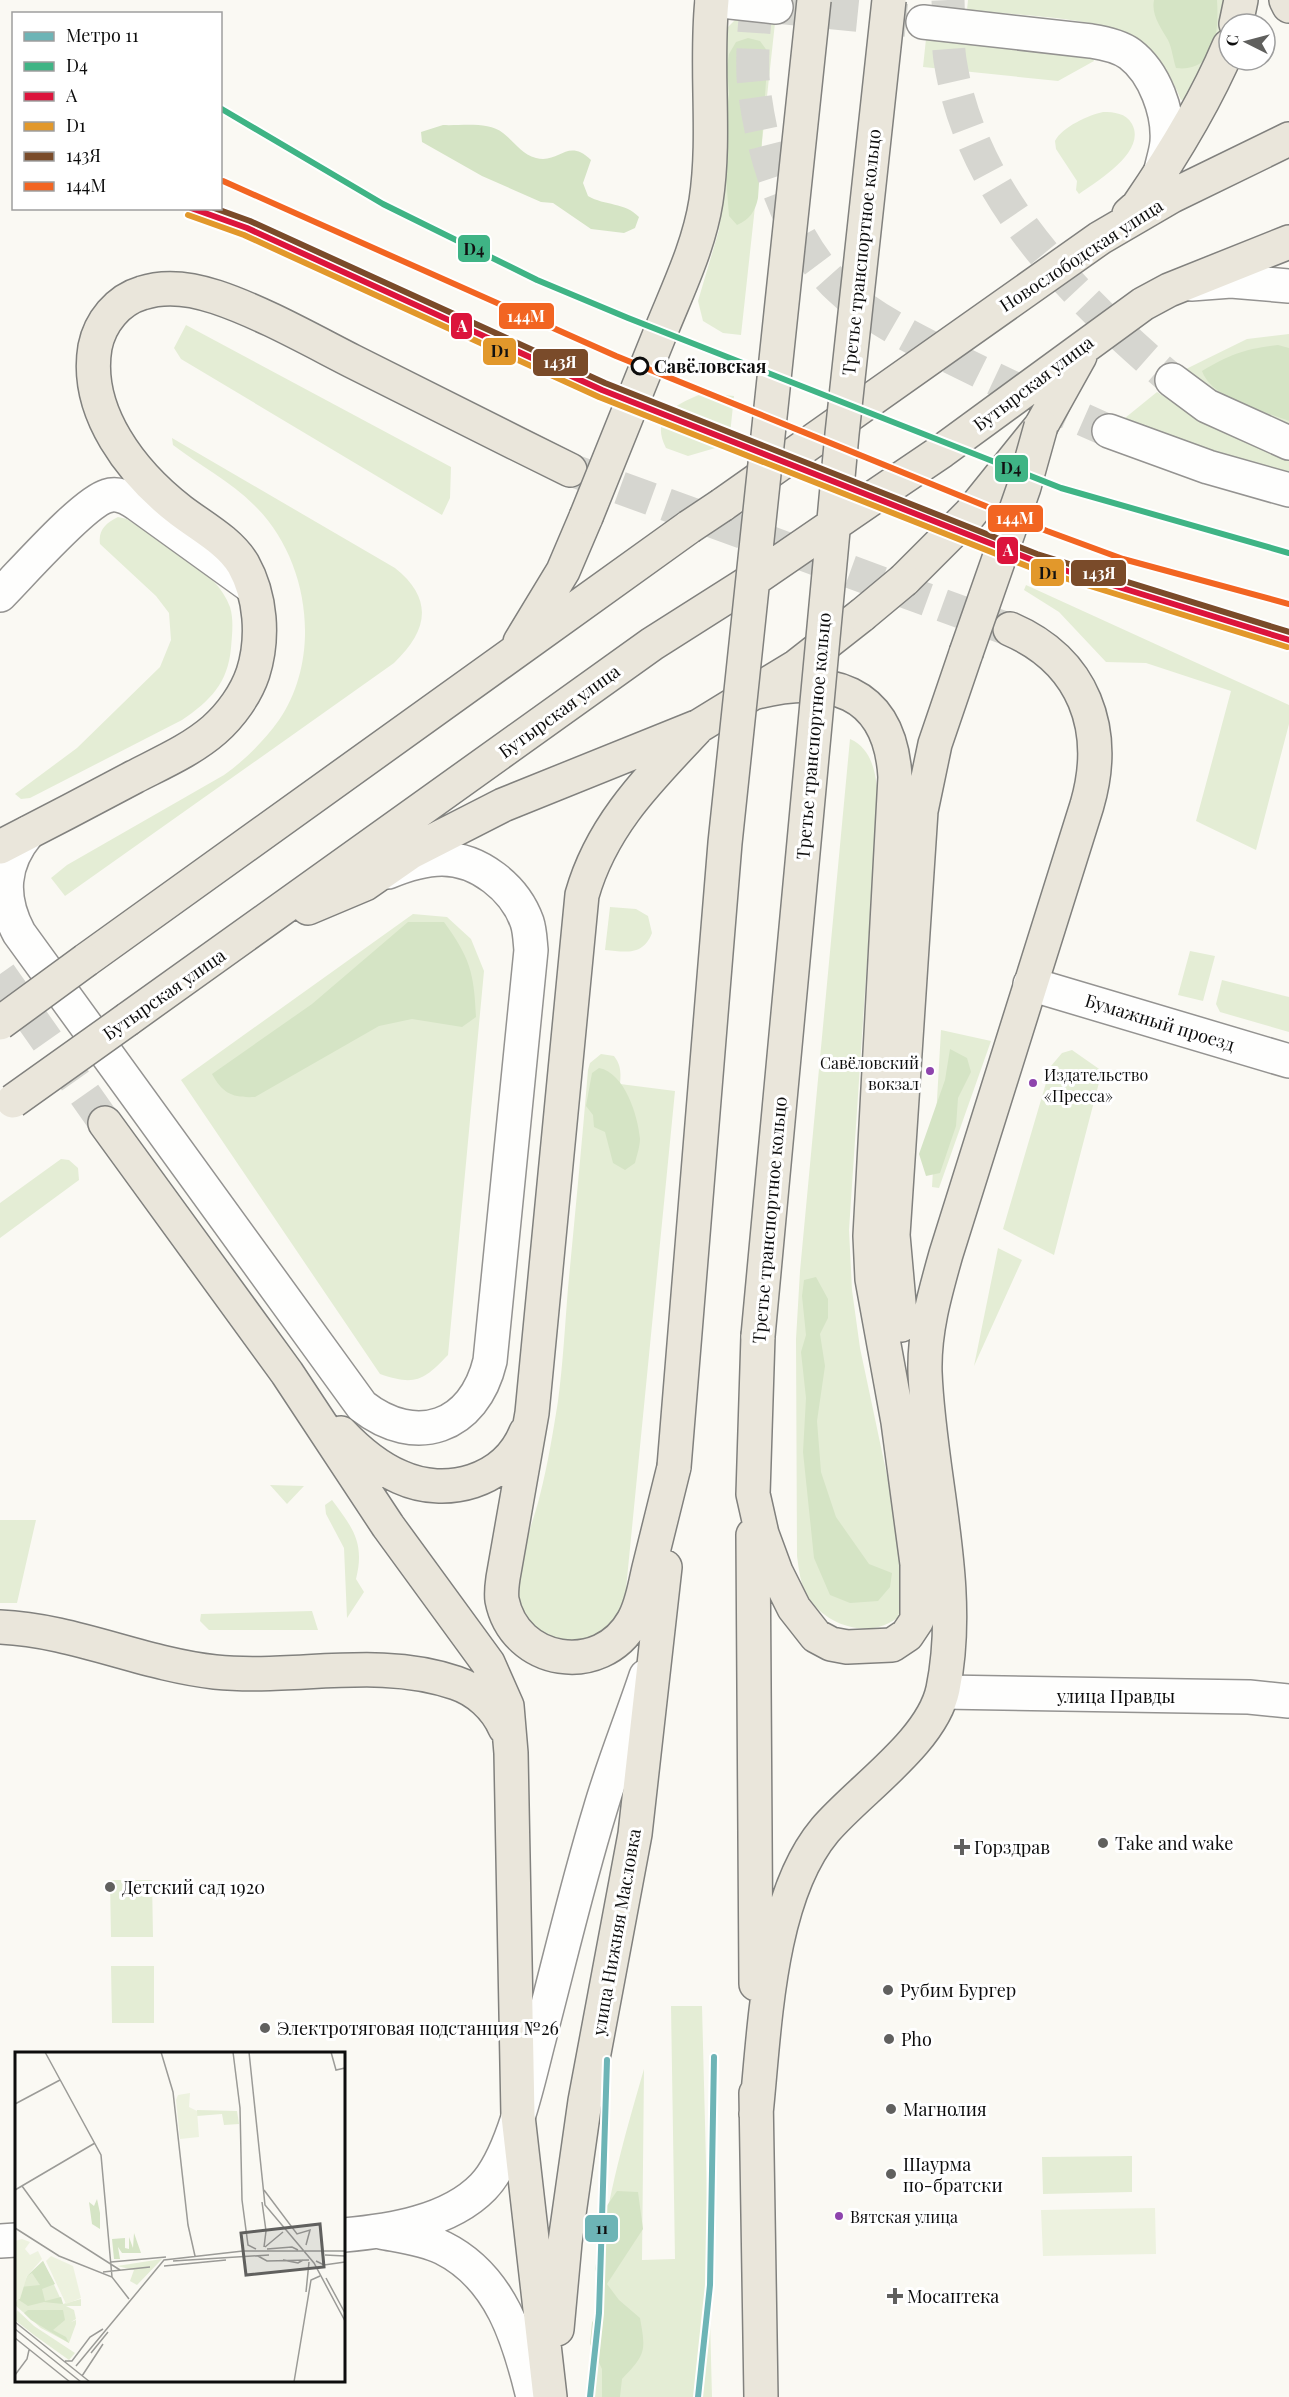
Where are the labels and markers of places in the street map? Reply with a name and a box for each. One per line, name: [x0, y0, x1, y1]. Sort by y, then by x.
place label: Савёловская: [654, 354, 766, 378]
marker: Савёловская: [631, 357, 649, 375]
place label: Савёловский вокзал: [820, 1052, 919, 1094]
place label: Издательство «Пресса»: [1044, 1064, 1149, 1106]
marker: Савёловский вокзал: [924, 1065, 936, 1077]
marker: Издательство «Пресса»: [1027, 1077, 1039, 1089]
place label: Take and wake: [1115, 1831, 1233, 1855]
place label: Горздрав: [974, 1835, 1050, 1859]
marker: Take and wake: [1096, 1836, 1110, 1850]
marker: Горздрав: [955, 1840, 969, 1854]
place label: Детский сад 1920: [122, 1875, 265, 1899]
marker: Детский сад 1920: [103, 1880, 117, 1894]
place label: Рубим Бургер: [900, 1978, 1016, 2002]
marker: Рубим Бургер: [881, 1983, 895, 1997]
place label: Электротяговая подстанция №26: [277, 2016, 559, 2040]
marker: Электротяговая подстанция №26: [258, 2021, 272, 2035]
place label: Pho: [901, 2027, 932, 2051]
marker: Pho: [882, 2032, 896, 2046]
place label: Магнолия: [903, 2097, 987, 2121]
marker: Магнолия: [884, 2102, 898, 2116]
place label: Шаурма по-братски: [903, 2152, 1003, 2197]
marker: Шаурма по-братски: [884, 2167, 898, 2181]
place label: Вятская улица: [850, 2206, 958, 2227]
marker: Вятская улица: [833, 2210, 845, 2222]
place label: Мосаптека: [907, 2284, 999, 2308]
marker: Мосаптека: [888, 2289, 902, 2303]

